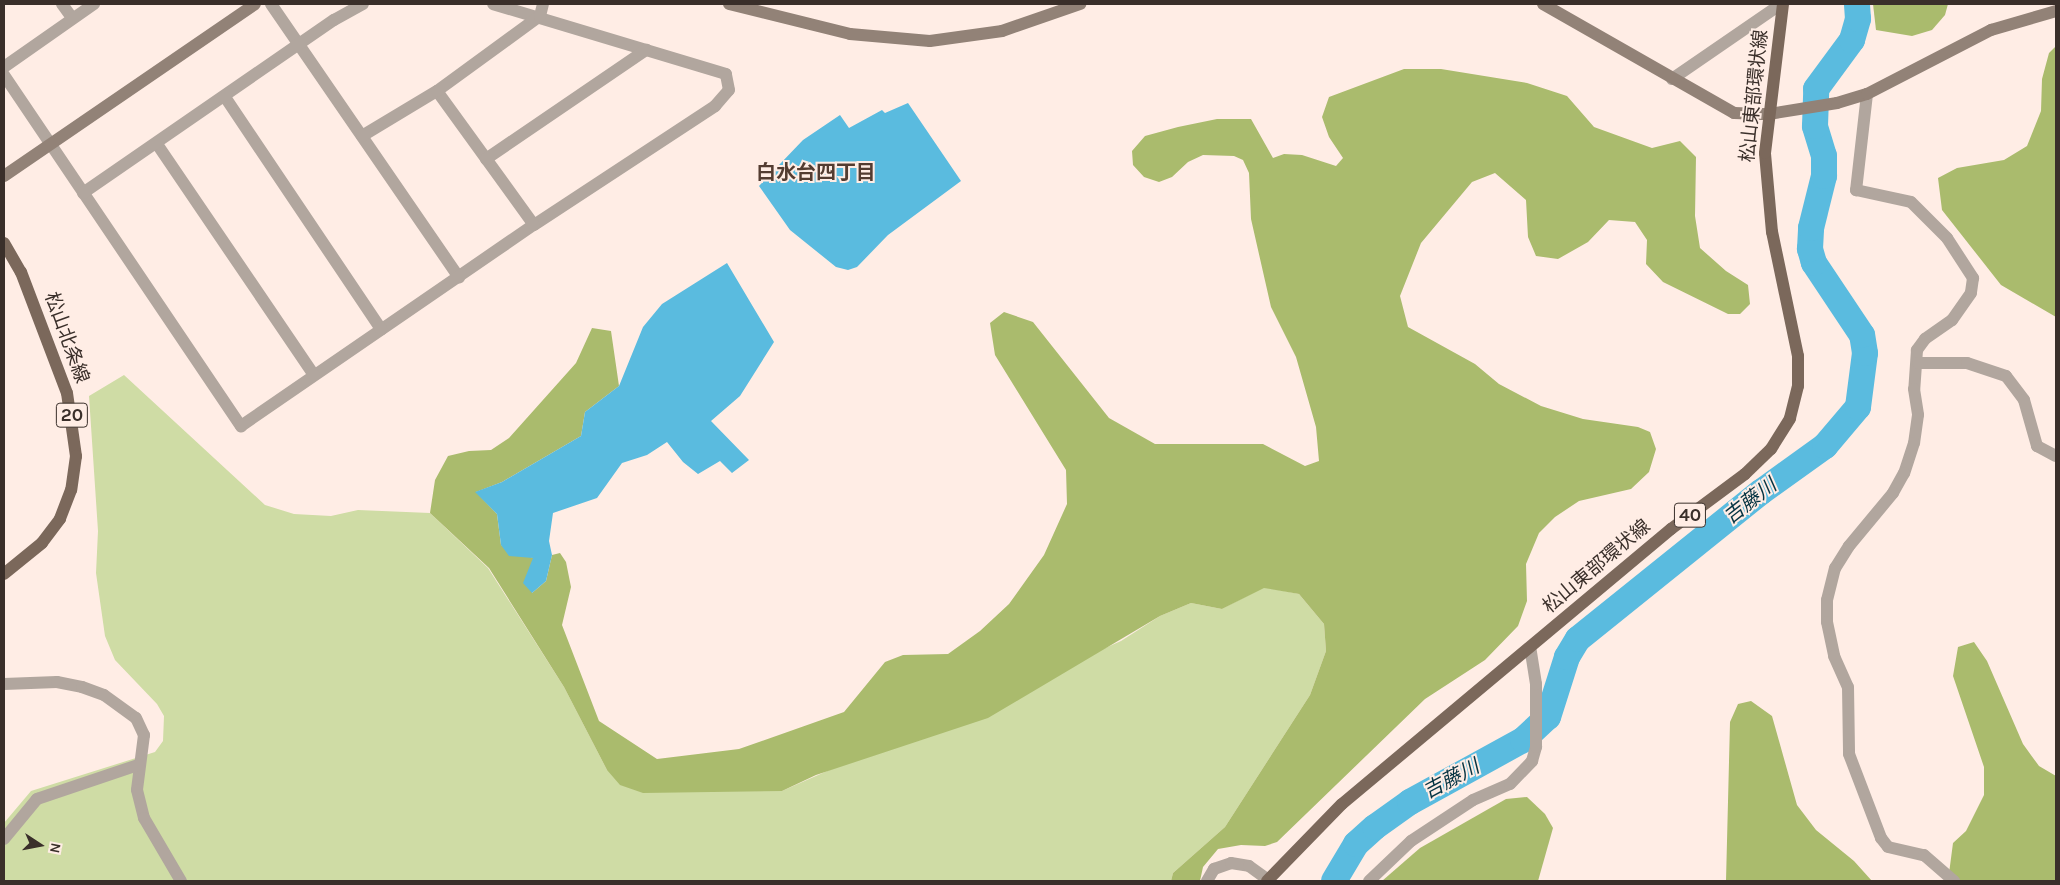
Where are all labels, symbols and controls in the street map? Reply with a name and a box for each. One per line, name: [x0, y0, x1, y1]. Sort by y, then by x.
street label: 松山東部環状線: [1737, 29, 1773, 163]
district label: 白水台四丁目: [756, 160, 876, 184]
street label: 松山北条線: [39, 289, 93, 387]
road number: 20: [56, 400, 88, 430]
water label: 吉藤川: [1719, 473, 1781, 529]
road number: 40: [1674, 500, 1706, 530]
street label: 松山東部環状線: [1539, 516, 1655, 618]
water label: 吉藤川: [1419, 754, 1483, 804]
north arrow: [15, 820, 65, 870]
text: N: [46, 841, 65, 855]

